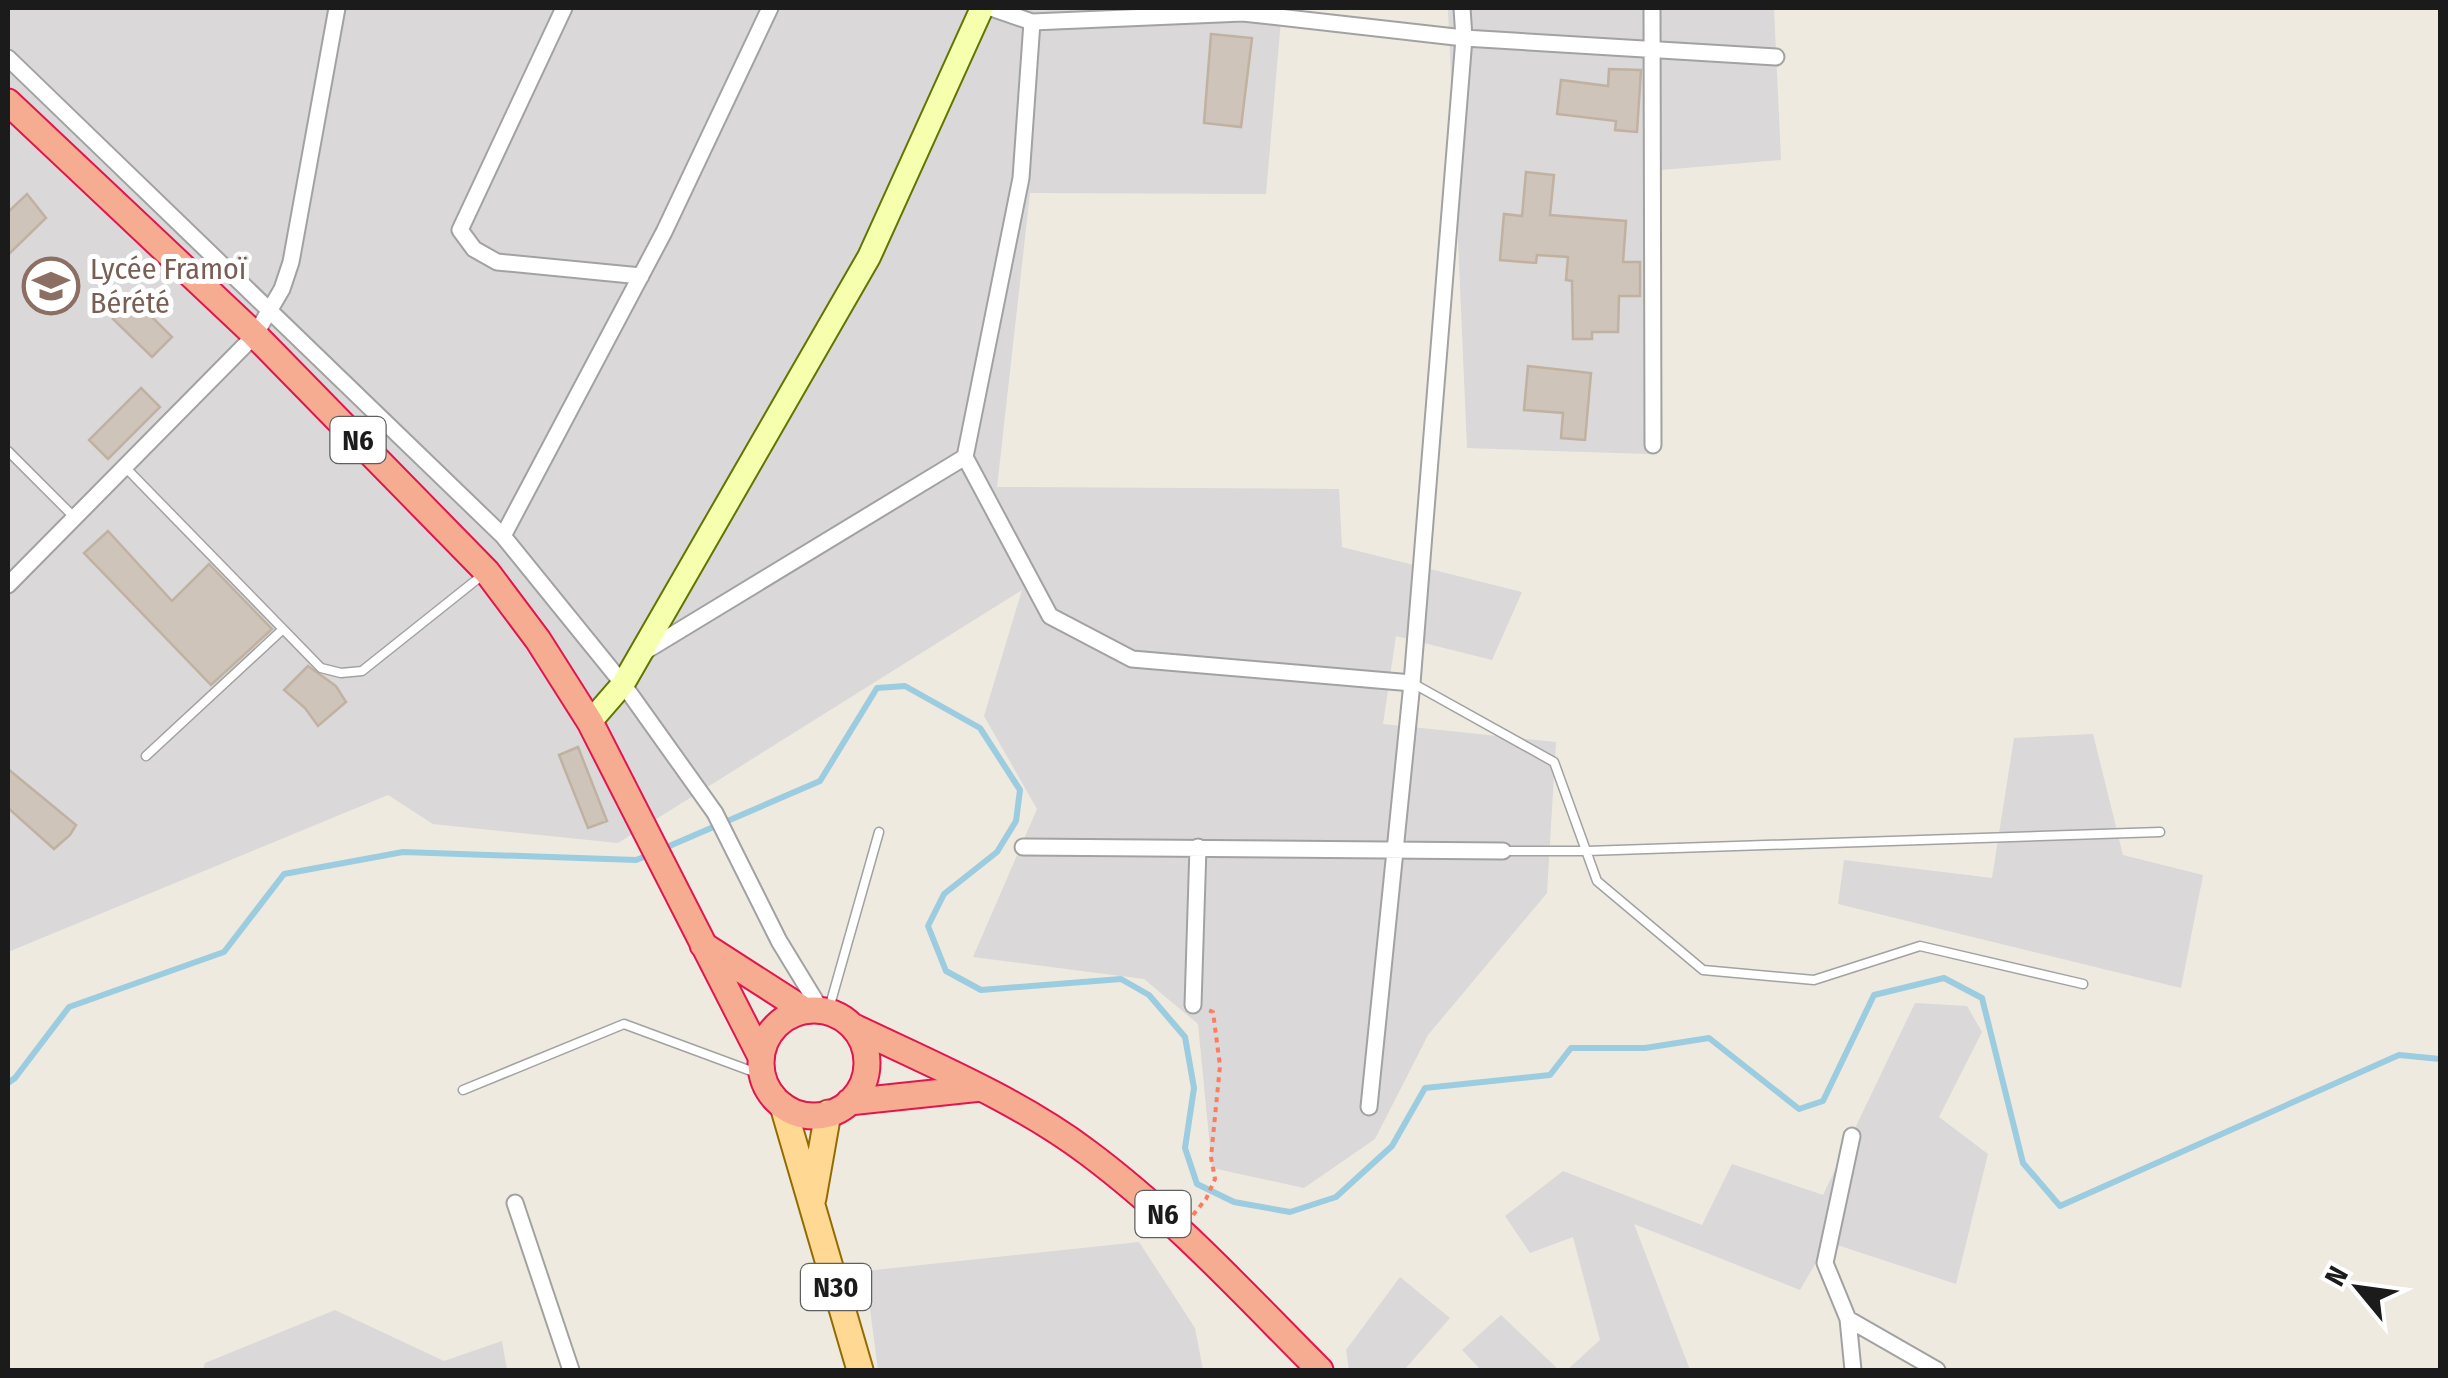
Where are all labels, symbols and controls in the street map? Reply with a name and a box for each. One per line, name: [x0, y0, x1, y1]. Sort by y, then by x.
place label: Lycée Framoï Bérété: [90, 251, 248, 321]
school or university icon: Lycée Framoï Bérété: [21, 256, 81, 316]
road number: N6: [330, 417, 386, 463]
road number: N6: [1136, 1191, 1190, 1237]
north arrow: [2308, 1238, 2408, 1338]
text: N: [2318, 1261, 2355, 1291]
road number: N30: [801, 1264, 871, 1310]

